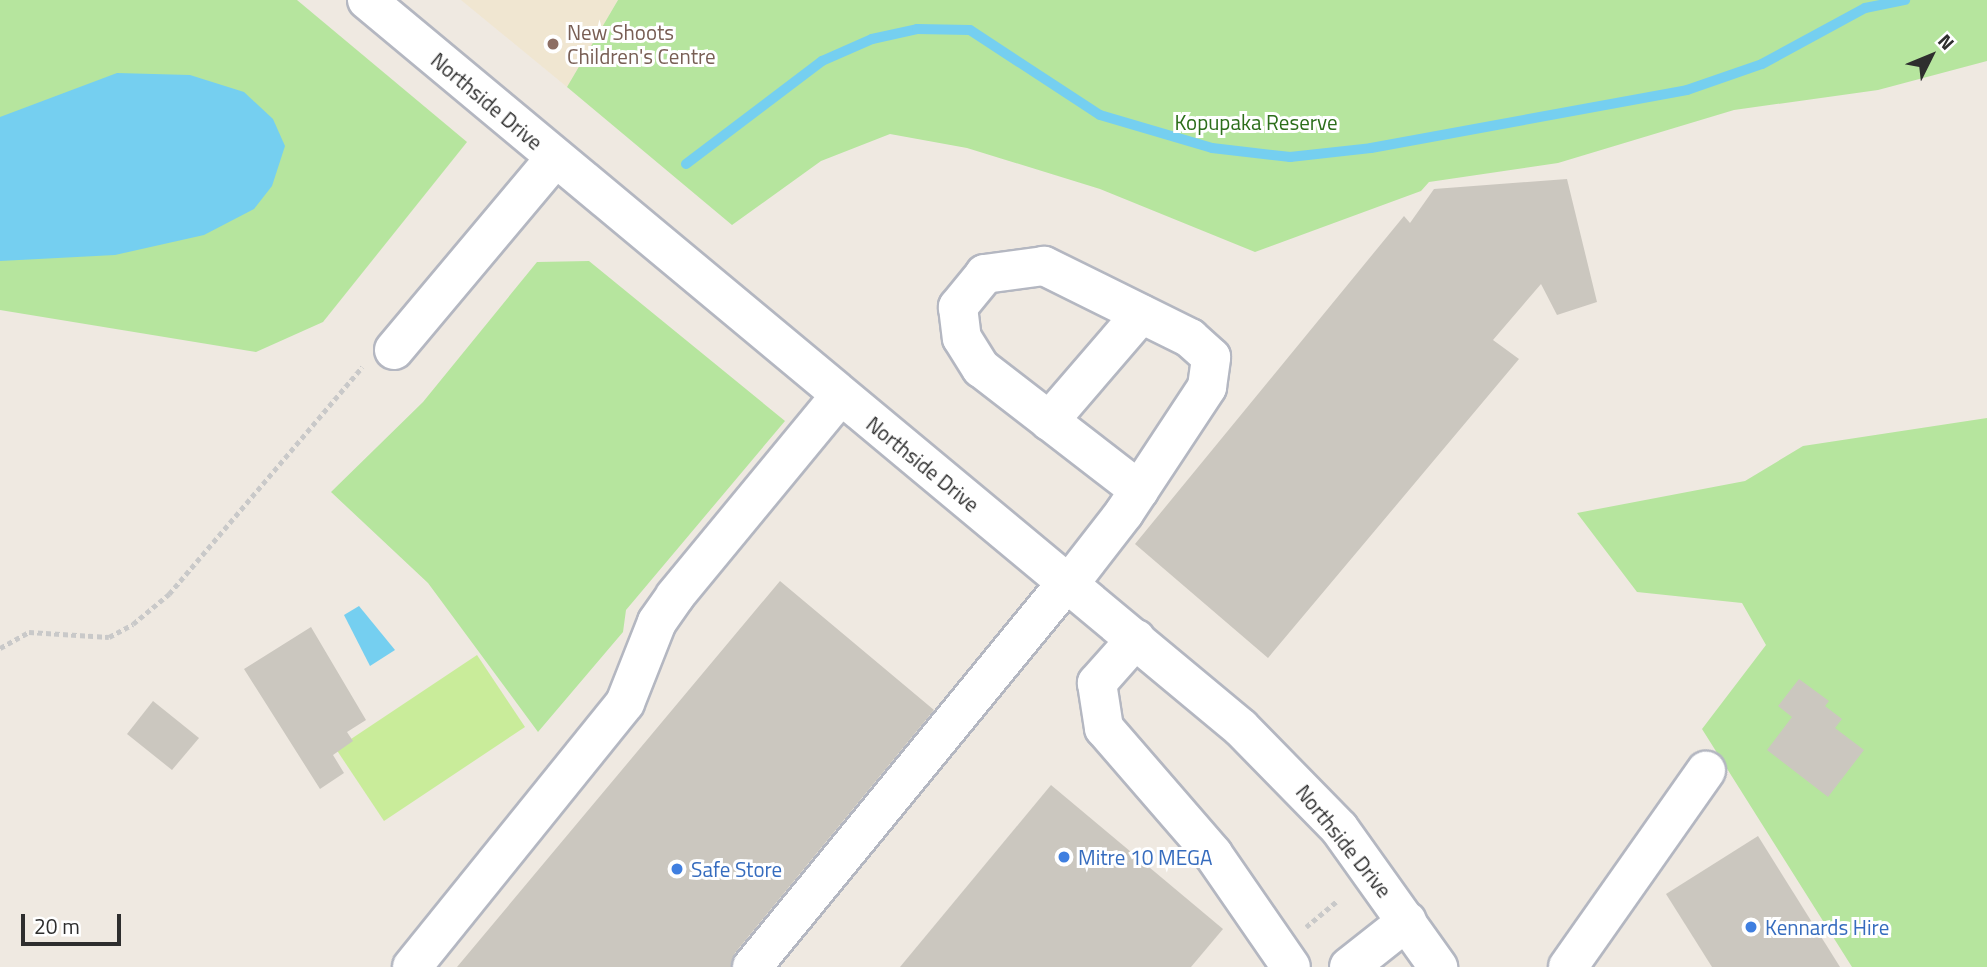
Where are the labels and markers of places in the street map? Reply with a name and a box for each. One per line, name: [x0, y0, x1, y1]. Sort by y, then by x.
place label: New Shoots Children's Centre: [567, 19, 716, 69]
marker: New Shoots Children's Centre: [545, 36, 561, 52]
place label: Mitre 10 MEGA: [1078, 844, 1213, 870]
marker: Mitre 10 MEGA: [1056, 849, 1072, 865]
place label: Safe Store: [691, 856, 782, 882]
marker: Safe Store: [669, 861, 685, 877]
place label: Kennards Hire: [1765, 914, 1889, 940]
marker: Kennards Hire: [1743, 919, 1759, 935]

